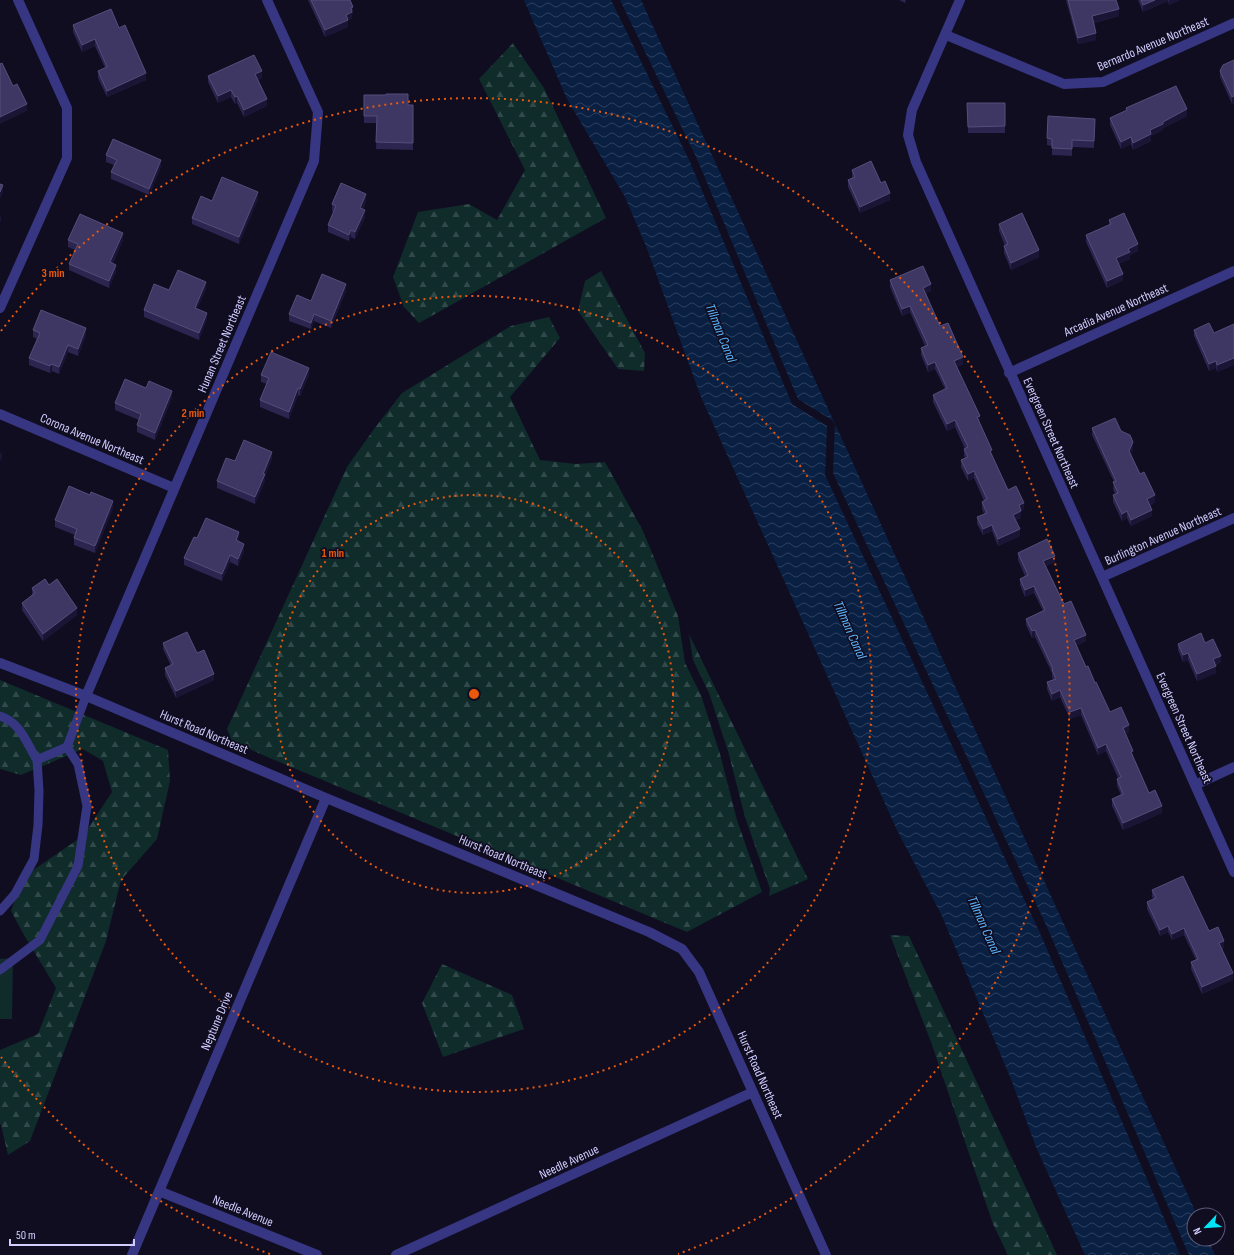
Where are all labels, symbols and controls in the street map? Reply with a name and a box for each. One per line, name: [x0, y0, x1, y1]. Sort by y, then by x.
street label: Bernardo Avenue Northeast: [1095, 13, 1211, 75]
text: 3 min: [42, 266, 64, 281]
street label: Arcadia Avenue Northeast: [1060, 280, 1171, 341]
street label: Hunan Street Northeast: [194, 293, 250, 395]
water label: Tillman Canal: [701, 301, 741, 365]
street label: Evergreen Street Northeast: [1019, 375, 1083, 491]
text: 2 min: [182, 406, 204, 421]
street label: Corona Avenue Northeast: [38, 410, 146, 468]
street label: Burlington Avenue Northeast: [1102, 503, 1224, 569]
text: 1 min: [322, 546, 344, 561]
water label: Tillman Canal: [830, 598, 871, 662]
street label: Evergreen Street Northeast: [1152, 670, 1216, 786]
centre of rings: [467, 687, 481, 701]
street label: Hurst Road Northeast: [157, 706, 251, 758]
street label: Hurst Road Northeast: [456, 831, 550, 883]
water label: Tillman Canal: [964, 893, 1005, 957]
street label: Neptune Drive: [197, 989, 237, 1053]
street label: Hurst Road Northeast: [734, 1029, 786, 1121]
street label: Needle Avenue: [537, 1141, 601, 1183]
street label: Needle Avenue: [210, 1192, 276, 1230]
north arrow: [1186, 1207, 1226, 1247]
scale bar: [10, 1221, 134, 1247]
text: N: [1190, 1225, 1205, 1236]
text: 50 m: [16, 1228, 36, 1243]

